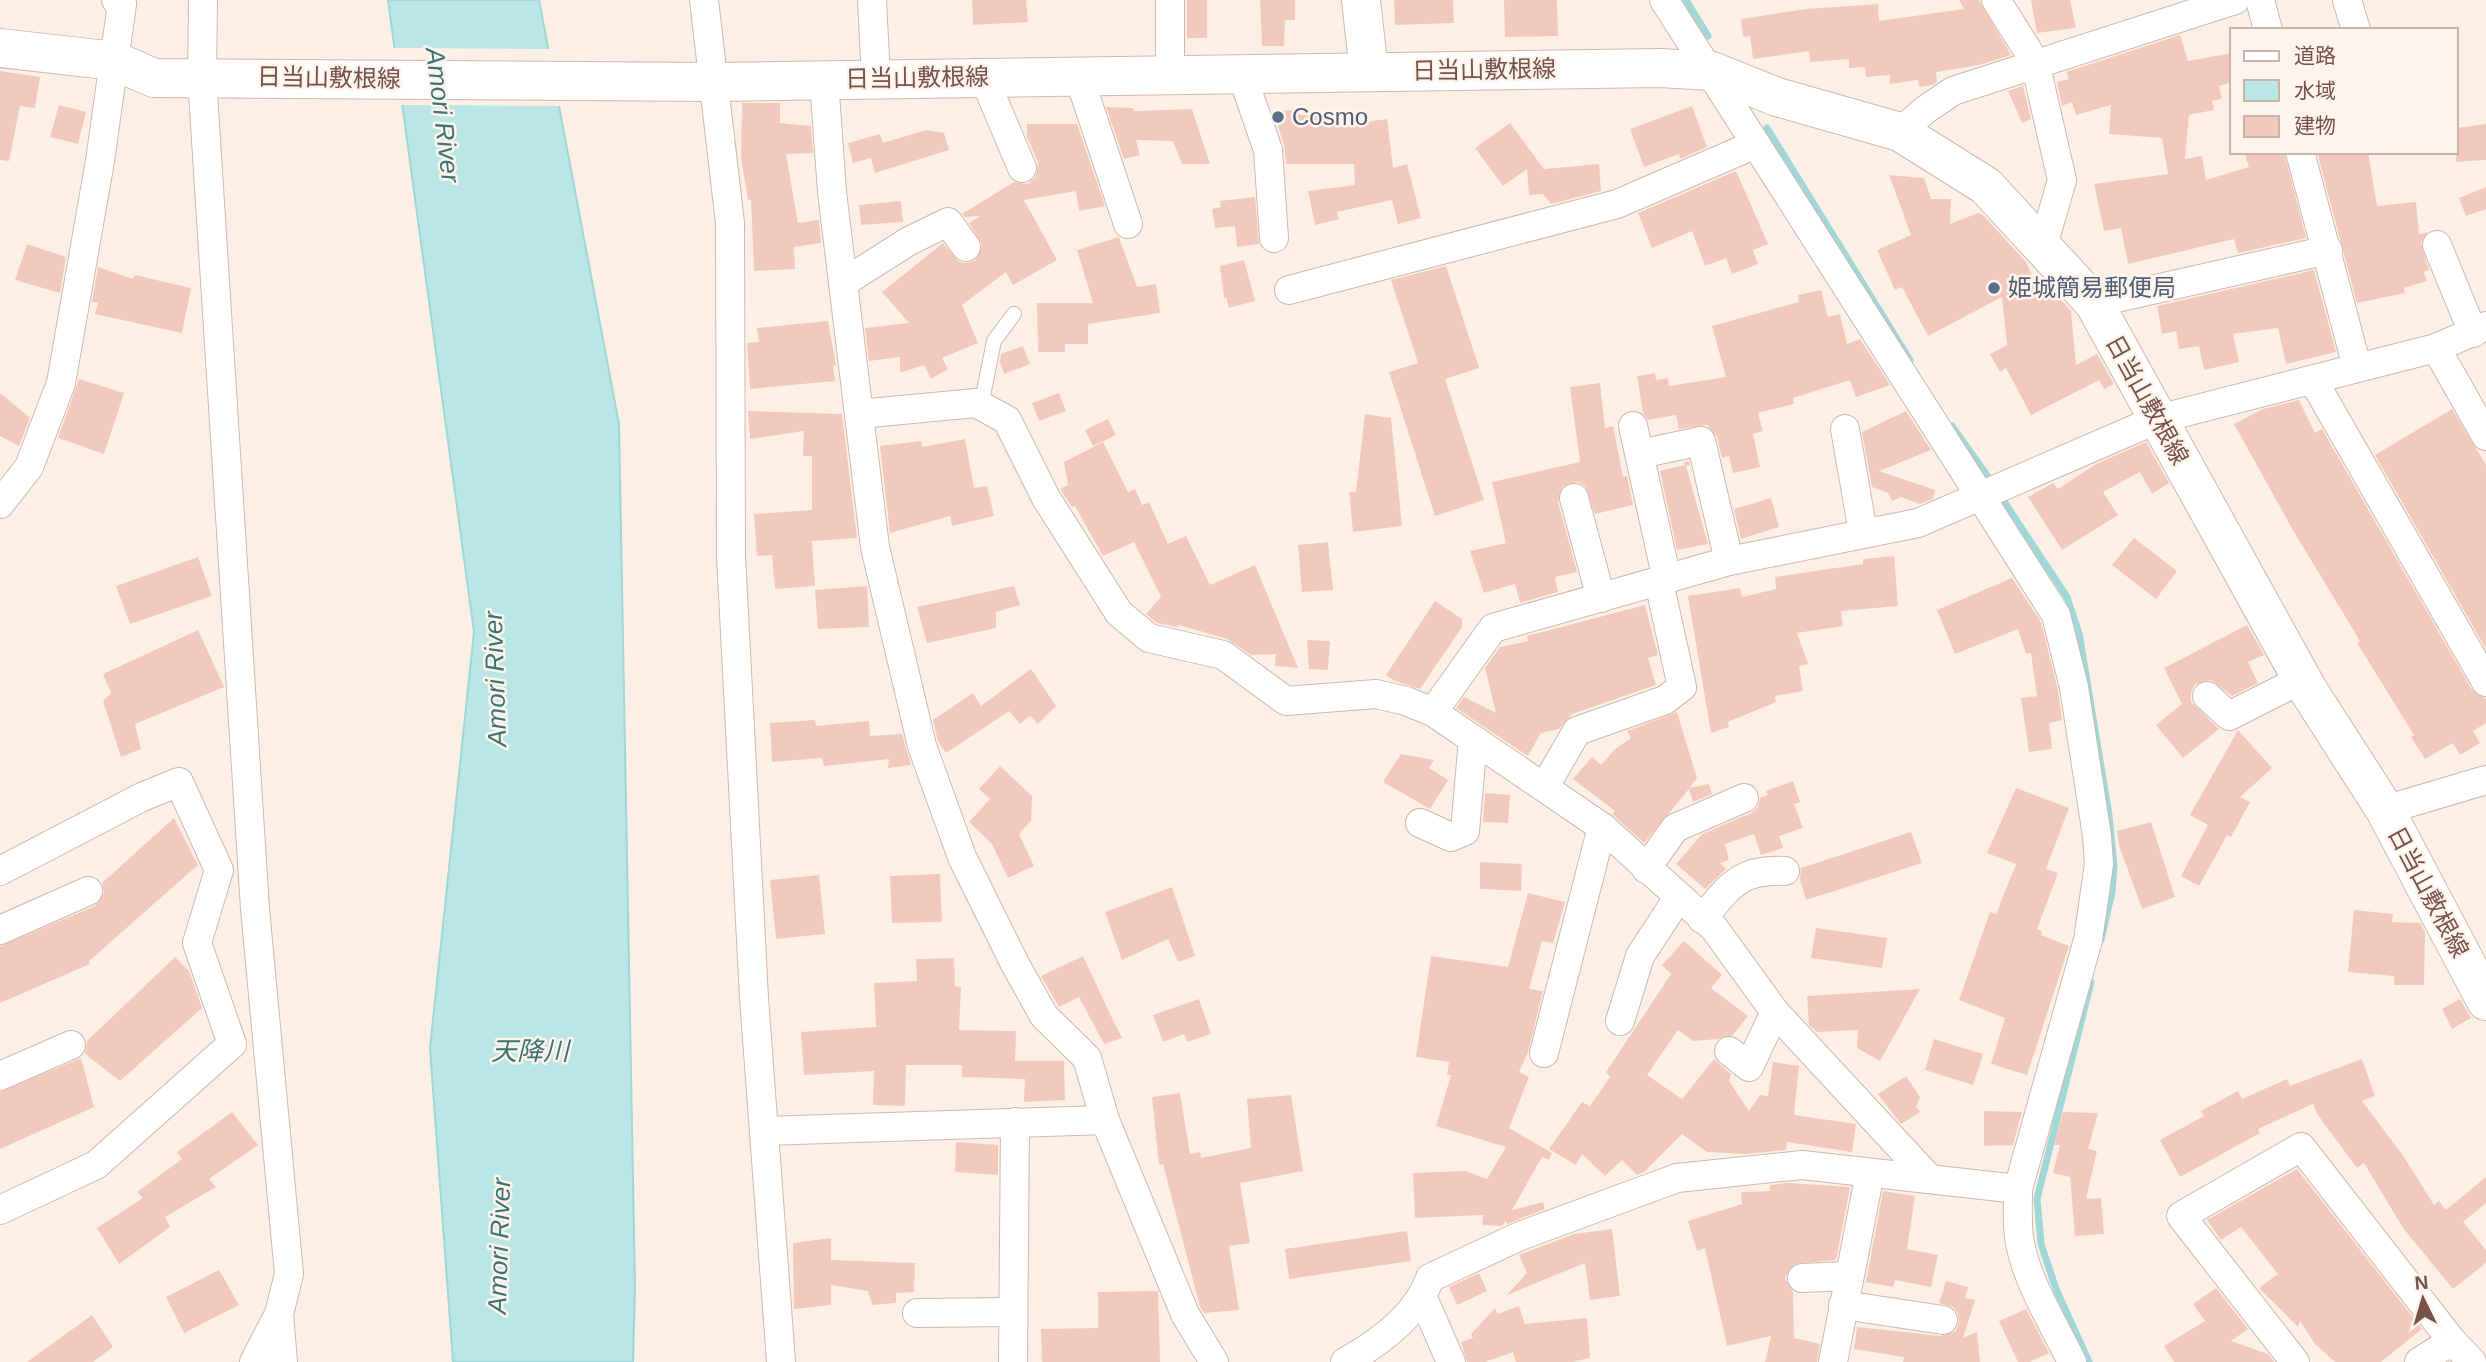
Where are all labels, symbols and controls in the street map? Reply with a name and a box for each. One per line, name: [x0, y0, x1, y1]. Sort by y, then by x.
legend: [2230, 28, 2458, 154]
water label: Amori River: [420, 44, 466, 186]
text: 道路: [2294, 44, 2336, 67]
street label: 日当山敷根線: [1412, 55, 1556, 84]
street label: 日当山敷根線: [257, 63, 401, 92]
street label: 日当山敷根線: [845, 63, 989, 92]
text: 水域: [2294, 79, 2336, 102]
place label: Cosmo: [1292, 103, 1368, 130]
marker: Cosmo: [1270, 109, 1286, 125]
text: 建物: [2294, 114, 2336, 137]
place label: 姫城簡易郵便局: [2008, 274, 2176, 301]
marker: 姫城簡易郵便局: [1986, 280, 2002, 296]
street label: 日当山敷根線: [2101, 330, 2194, 469]
water label: Amori River: [478, 609, 512, 749]
street label: 日当山敷根線: [2383, 822, 2474, 962]
water label: 天降川: [491, 1036, 572, 1066]
water label: Amori River: [482, 1176, 516, 1316]
north arrow: [2388, 1264, 2458, 1334]
text: N: [2414, 1272, 2429, 1294]

